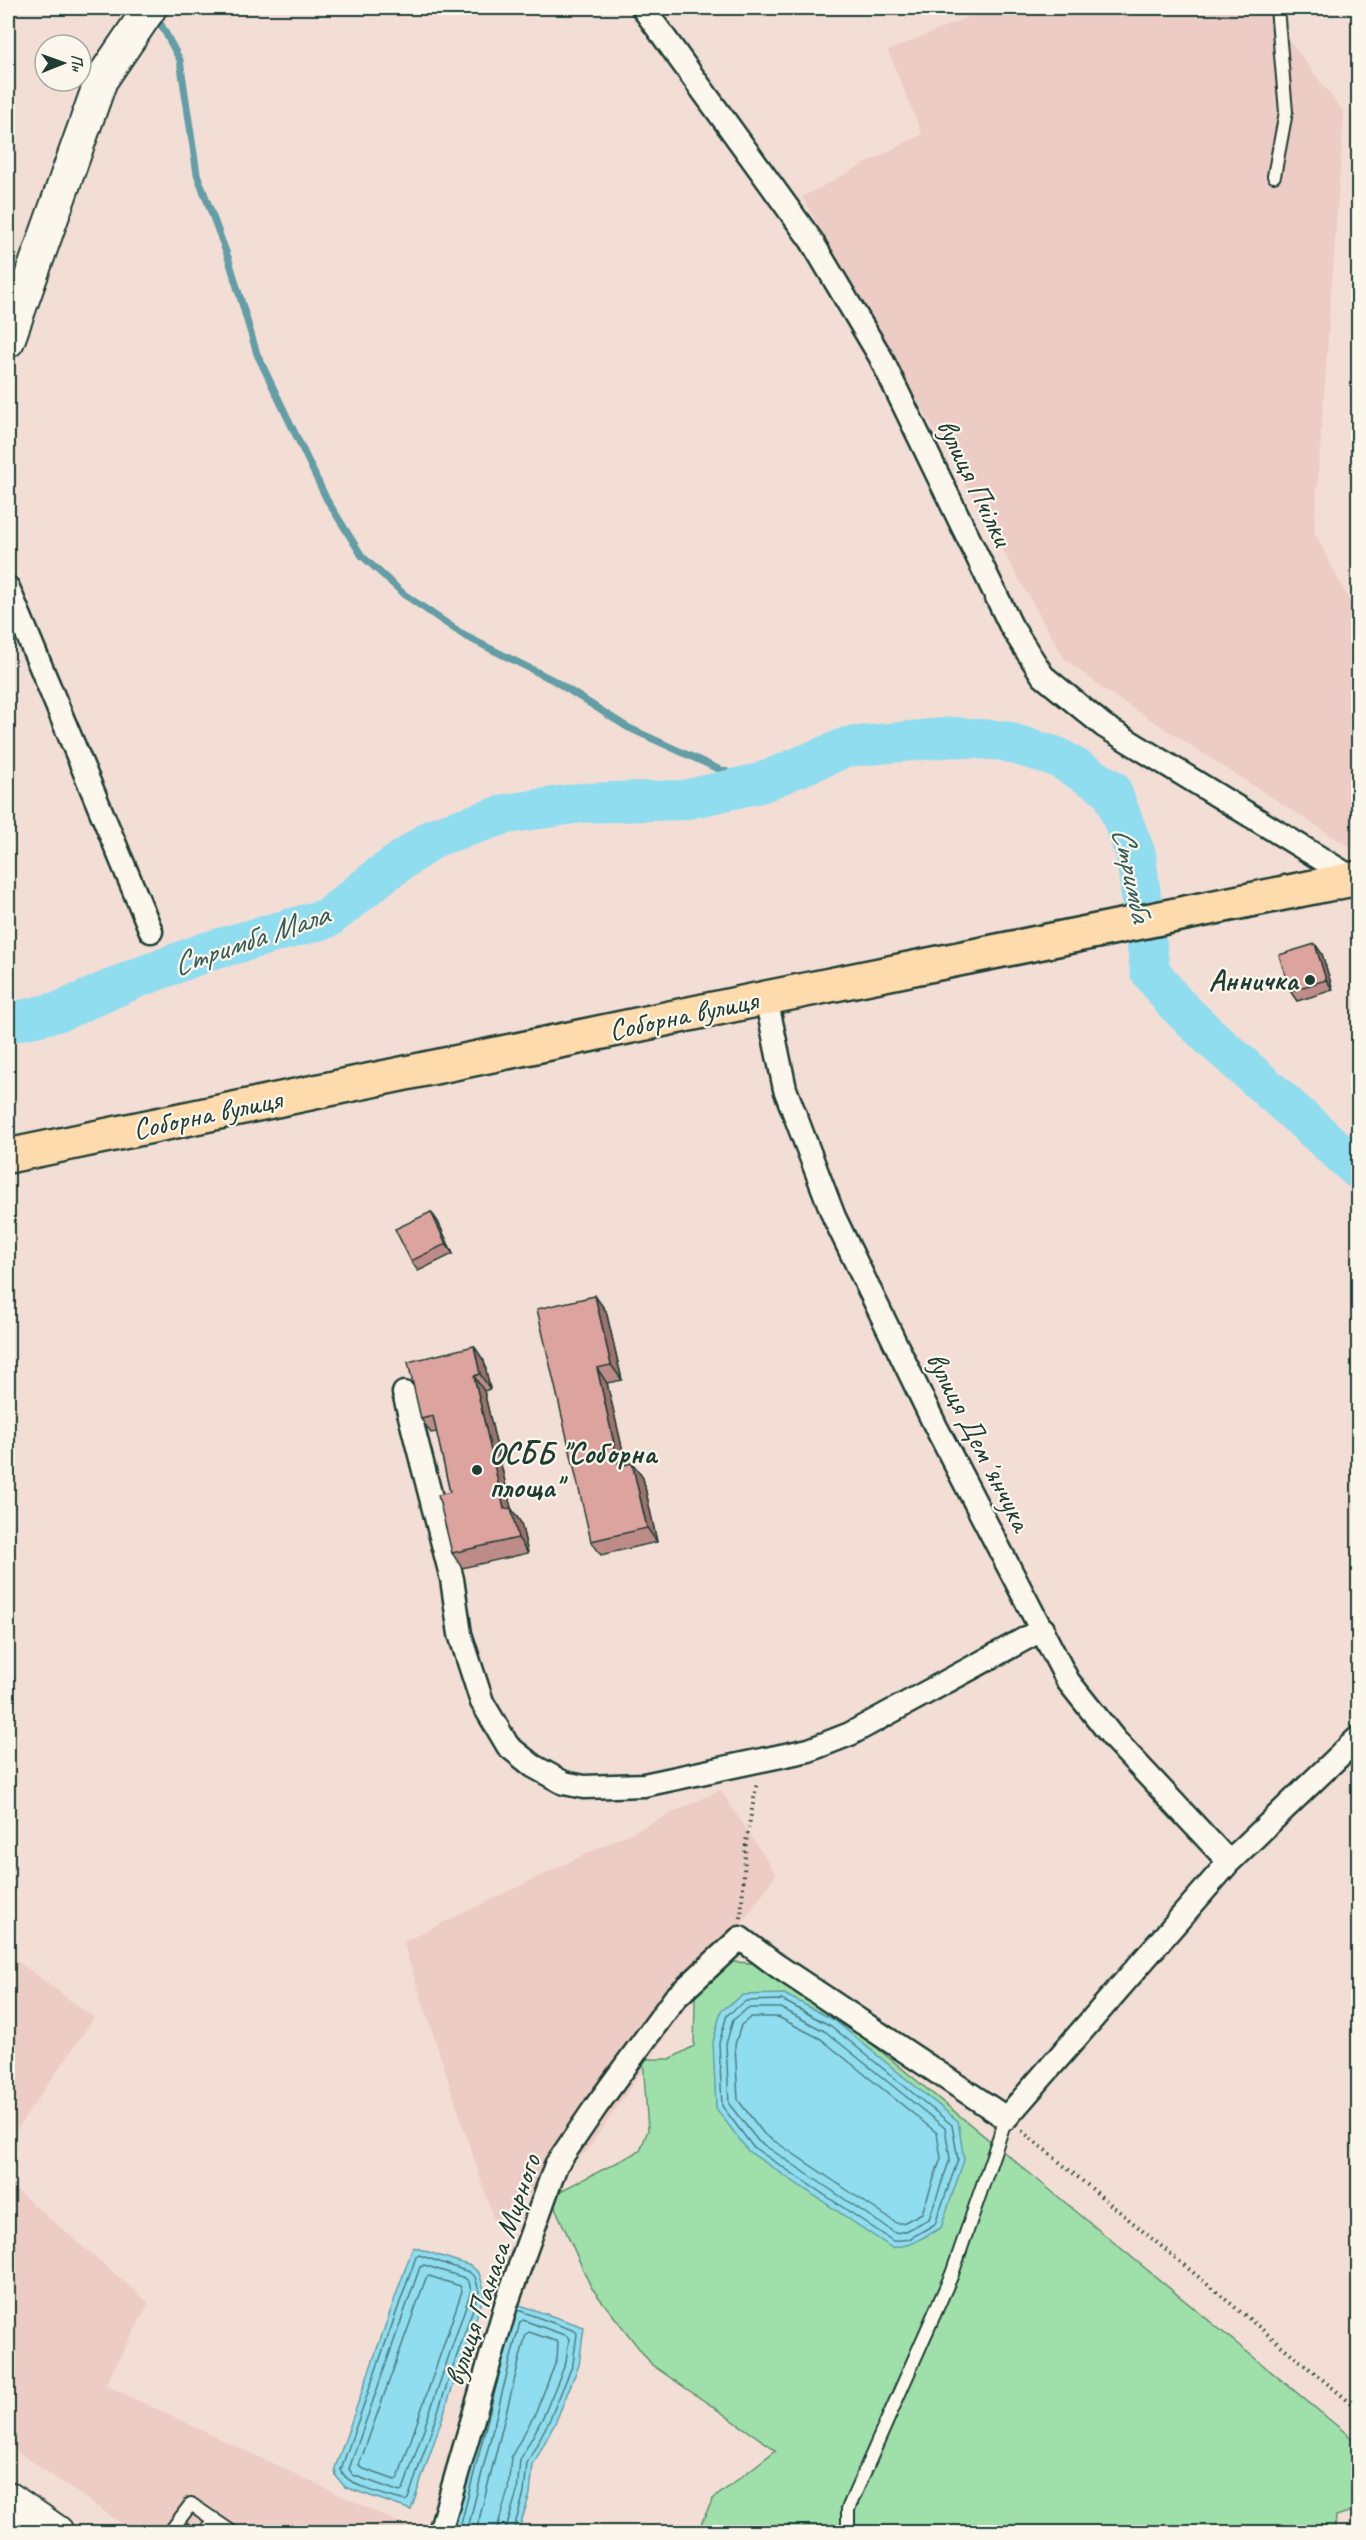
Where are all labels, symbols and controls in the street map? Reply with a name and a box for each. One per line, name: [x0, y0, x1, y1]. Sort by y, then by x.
north arrow: [33, 33, 93, 93]
text: Пн: [67, 54, 87, 72]
street label: вулиця Пчілки: [928, 412, 1023, 554]
water label: Стримба: [1103, 823, 1163, 928]
water label: Стримба Мала: [167, 893, 336, 985]
place label: Анничка: [1209, 961, 1300, 999]
marker: Анничка: [1303, 973, 1317, 987]
street label: Соборна вулиця: [605, 980, 764, 1049]
street label: Соборна вулиця: [129, 1079, 288, 1148]
street label: вулиця Демʼянчука: [918, 1345, 1042, 1539]
place label: ОСББ "Соборна площа": [489, 1434, 659, 1506]
marker: ОСББ "Соборна площа": [470, 1463, 484, 1477]
street label: вулиця Панаса Мирного: [435, 2148, 550, 2391]

